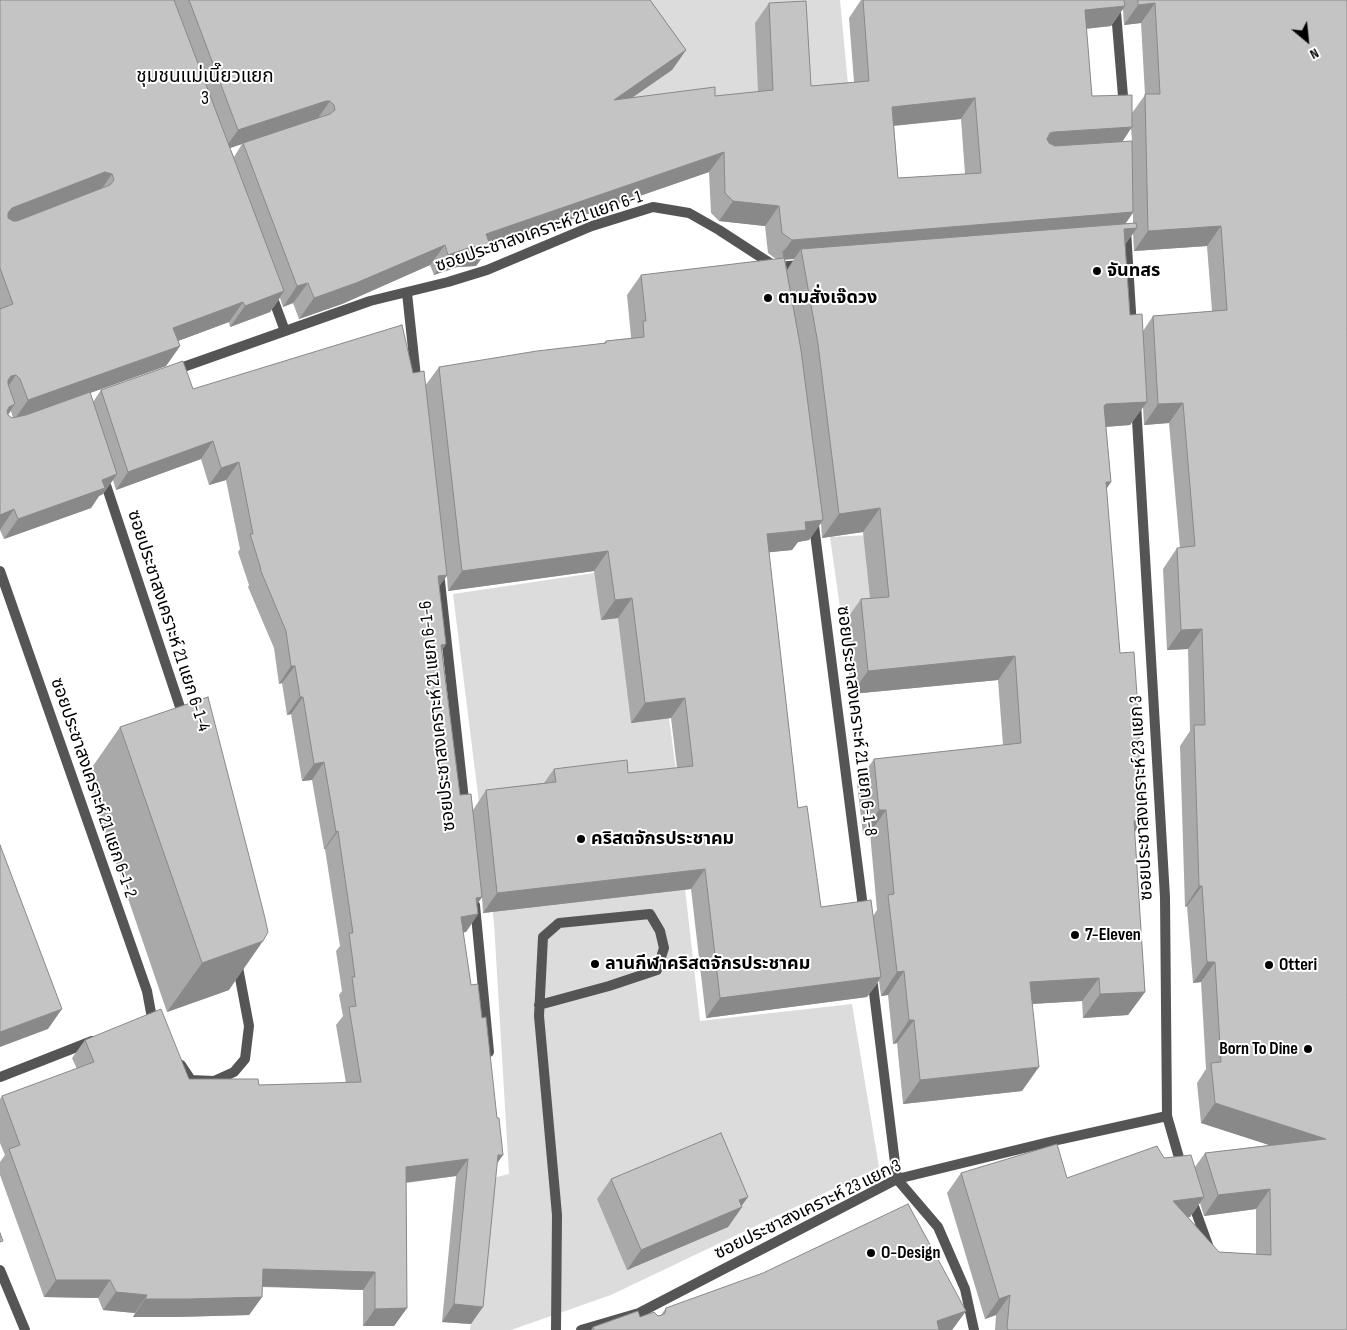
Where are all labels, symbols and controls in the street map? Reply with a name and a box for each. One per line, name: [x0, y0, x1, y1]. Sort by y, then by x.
north arrow: [1282, 15, 1332, 65]
text: N: [1307, 44, 1322, 63]
district label: ชุมชนแม่เนี๊ยวแยก 3: [136, 66, 274, 110]
street label: ซอยประชาสงเคราะห์ 21 แยก 6-1: [433, 186, 645, 278]
place label: จันทสร: [1107, 260, 1160, 282]
marker: จันทสร: [1091, 265, 1103, 277]
place label: ตามสั่งเจ๊ดวง: [778, 287, 877, 309]
marker: ตามสั่งเจ๊ดวง: [762, 292, 774, 304]
street label: ซอยประชาสงเคราะห์ 21 แยก 6-1-4: [122, 508, 214, 734]
street label: ซอยประชาสงเคราะห์ 21 แยก 6-1-6: [415, 600, 461, 832]
street label: ซอยประชาสงเคราะห์ 21 แยก 6-1-8: [831, 605, 881, 837]
street label: ซอยประชาสงเคราะห์ 21 แยก 6-1-2: [45, 675, 141, 901]
street label: ซอยประชาสงเคราะห์ 23 แยก 3: [1126, 695, 1158, 901]
place label: คริสตจักรประชาคม: [591, 828, 734, 850]
marker: คริสตจักรประชาคม: [575, 833, 587, 845]
place label: 7-Eleven: [1085, 924, 1141, 946]
marker: 7-Eleven: [1069, 929, 1081, 941]
place label: ลานกีฬาคริสตจักรประชาคม: [605, 953, 810, 975]
place label: Otteri: [1279, 954, 1317, 976]
marker: ลานกีฬาคริสตจักรประชาคม: [589, 958, 601, 970]
marker: Otteri: [1263, 959, 1275, 971]
place label: Born To Dine: [1219, 1038, 1298, 1060]
marker: Born To Dine: [1302, 1043, 1314, 1055]
street label: ซอยประชาสงเคราะห์ 23 แยก 3: [711, 1155, 905, 1265]
place label: O-Design: [881, 1242, 940, 1264]
marker: O-Design: [865, 1247, 877, 1259]

